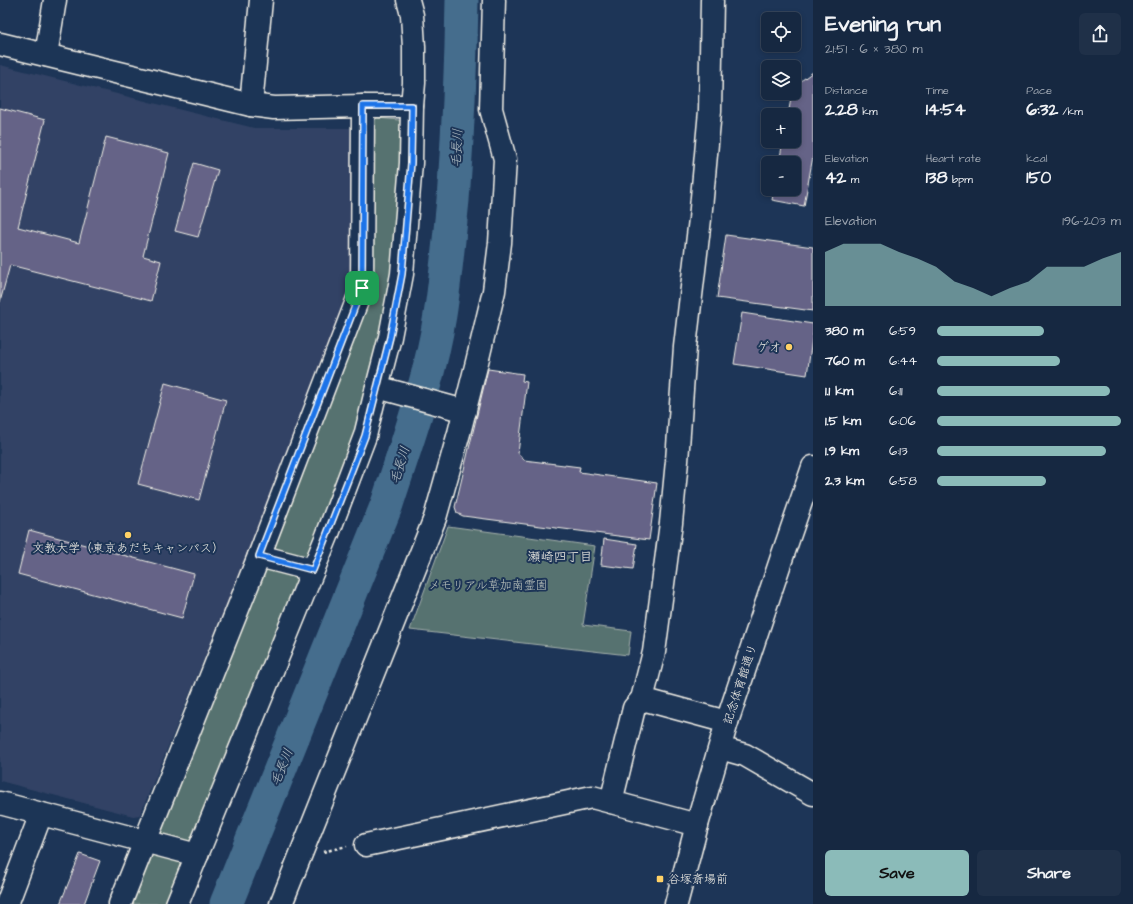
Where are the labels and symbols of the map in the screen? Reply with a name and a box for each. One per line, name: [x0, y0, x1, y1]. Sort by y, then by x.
water label: 毛長川: [447, 128, 467, 168]
pin: [345, 271, 379, 305]
place label: ゲオ: [757, 339, 781, 356]
marker: ゲオ: [784, 342, 794, 352]
water label: 毛長川: [386, 444, 414, 487]
marker: 文教大学（東京あだちキャンパス）: [123, 530, 133, 540]
place label: 文教大学（東京あだちキャンパス）: [32, 540, 224, 557]
district label: 瀬崎四丁目: [527, 548, 593, 566]
park label: メモリアル草加南霊園: [428, 577, 548, 594]
street label: 記念体育館通り: [719, 642, 762, 727]
water label: 毛長川: [266, 746, 298, 789]
place label: 谷塚斎場前: [668, 871, 728, 888]
marker: 谷塚斎場前: [655, 874, 665, 884]

